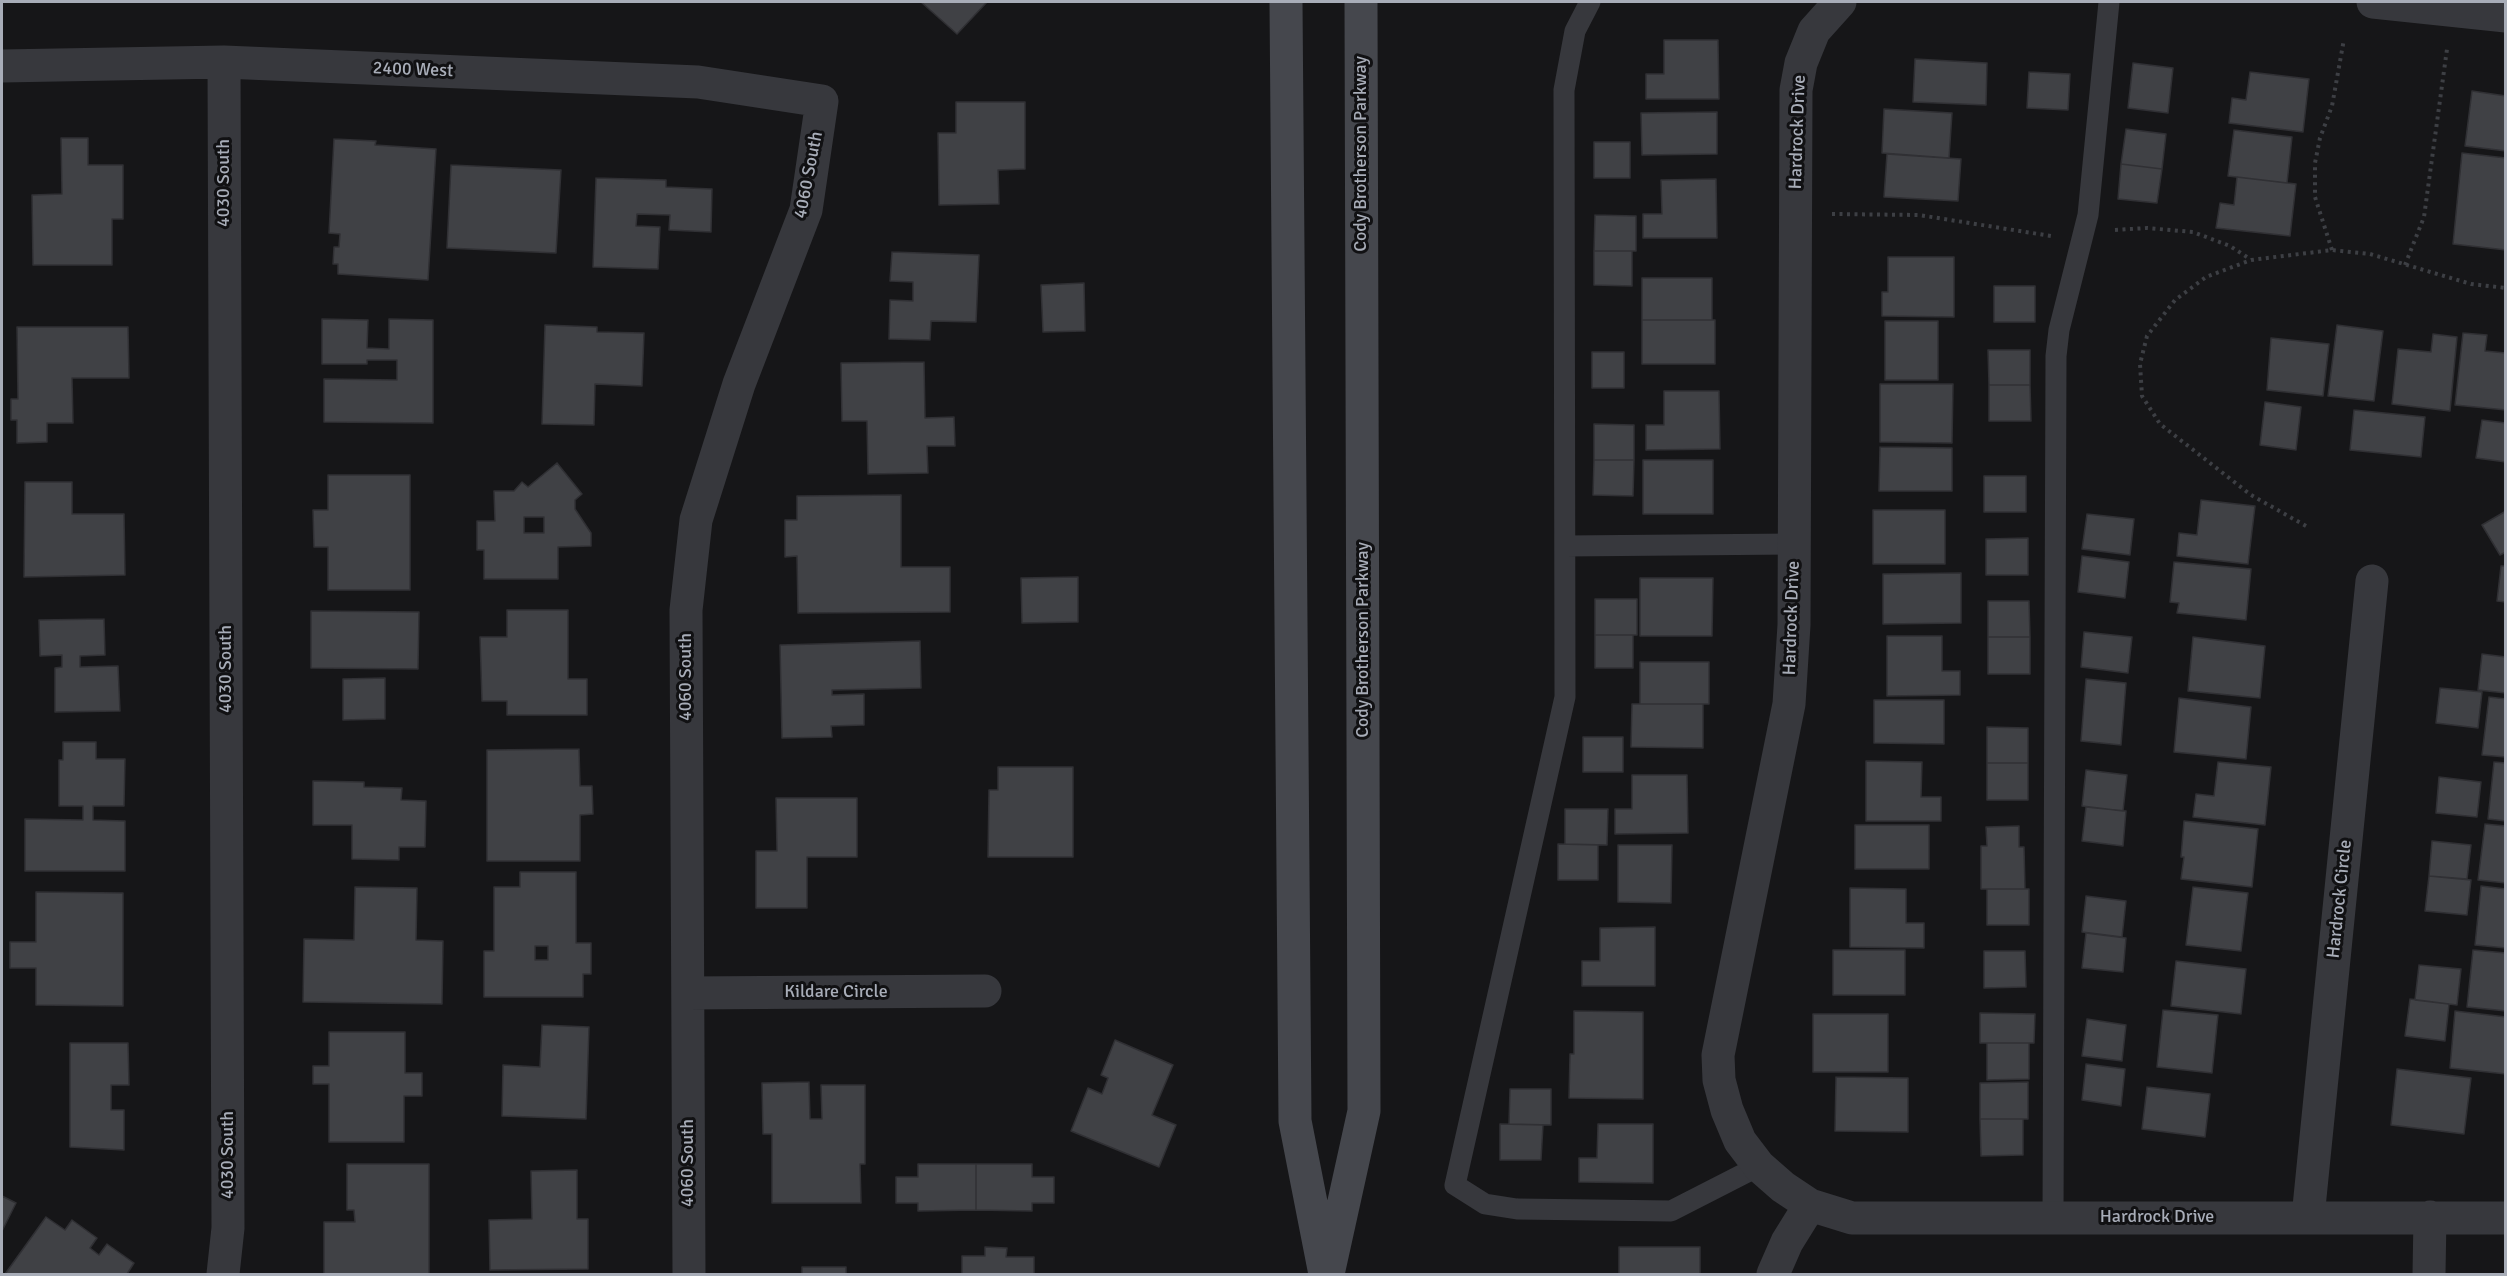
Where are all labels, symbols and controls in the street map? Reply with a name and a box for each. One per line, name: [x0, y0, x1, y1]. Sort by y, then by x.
street label: Cody Brotherson Parkway: [1350, 56, 1372, 252]
street label: 2400 West: [372, 58, 454, 82]
street label: Hardrock Drive: [1785, 74, 1811, 190]
street label: 4060 South: [790, 130, 828, 220]
street label: 4030 South: [213, 139, 235, 227]
street label: Cody Brotherson Parkway: [1352, 542, 1374, 738]
street label: Hardrock Drive: [1779, 560, 1805, 676]
street label: 4030 South: [215, 625, 237, 713]
street label: 4060 South: [675, 633, 697, 721]
street label: Hardrock Circle: [2323, 839, 2357, 959]
street label: Kildare Circle: [784, 981, 888, 1003]
street label: 4030 South: [217, 1111, 239, 1199]
street label: 4060 South: [677, 1119, 699, 1207]
street label: Hardrock Drive: [2100, 1206, 2214, 1228]

